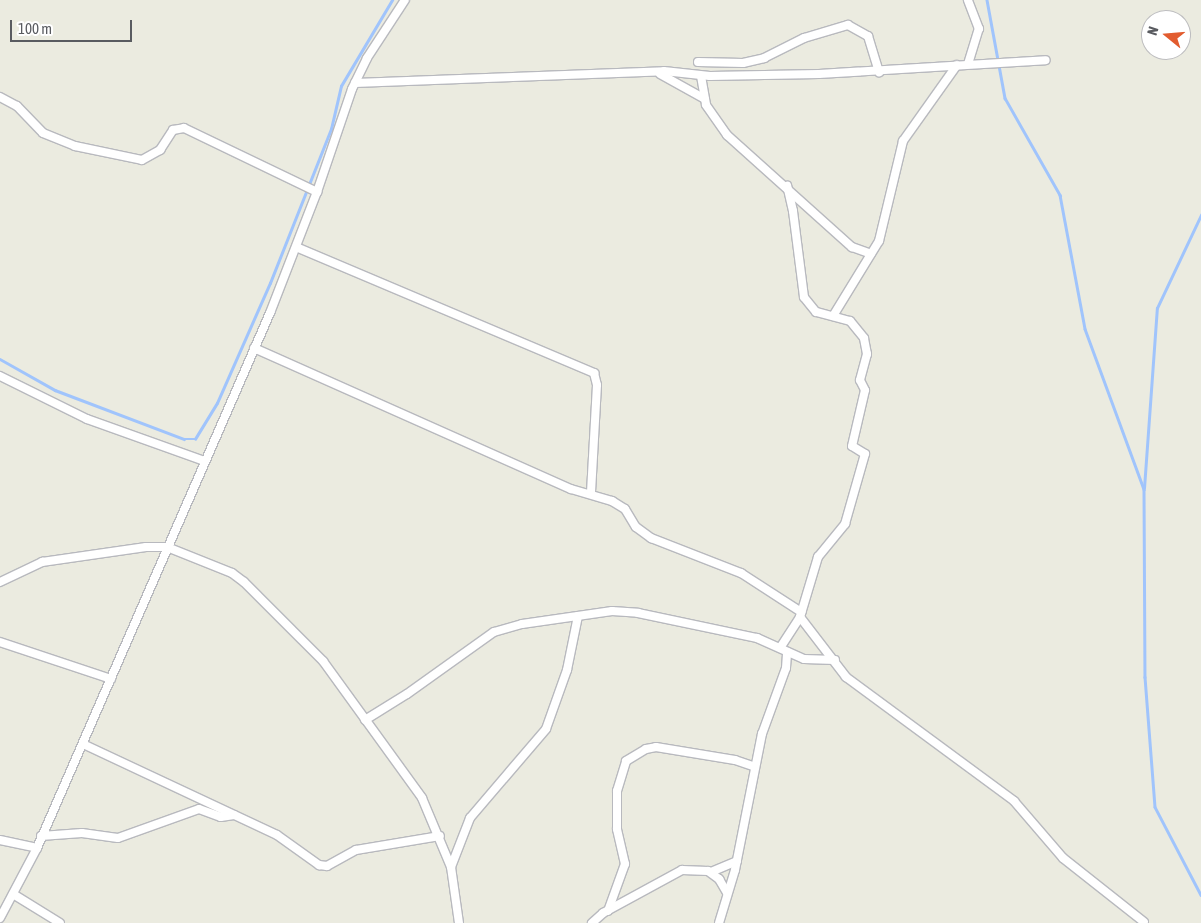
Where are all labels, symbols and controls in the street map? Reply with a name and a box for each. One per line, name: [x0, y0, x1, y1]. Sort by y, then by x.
scale bar: [12, 10, 135, 42]
north arrow: [1141, 10, 1191, 60]
text: 100 m: [18, 20, 52, 37]
text: N: [1144, 25, 1161, 37]

